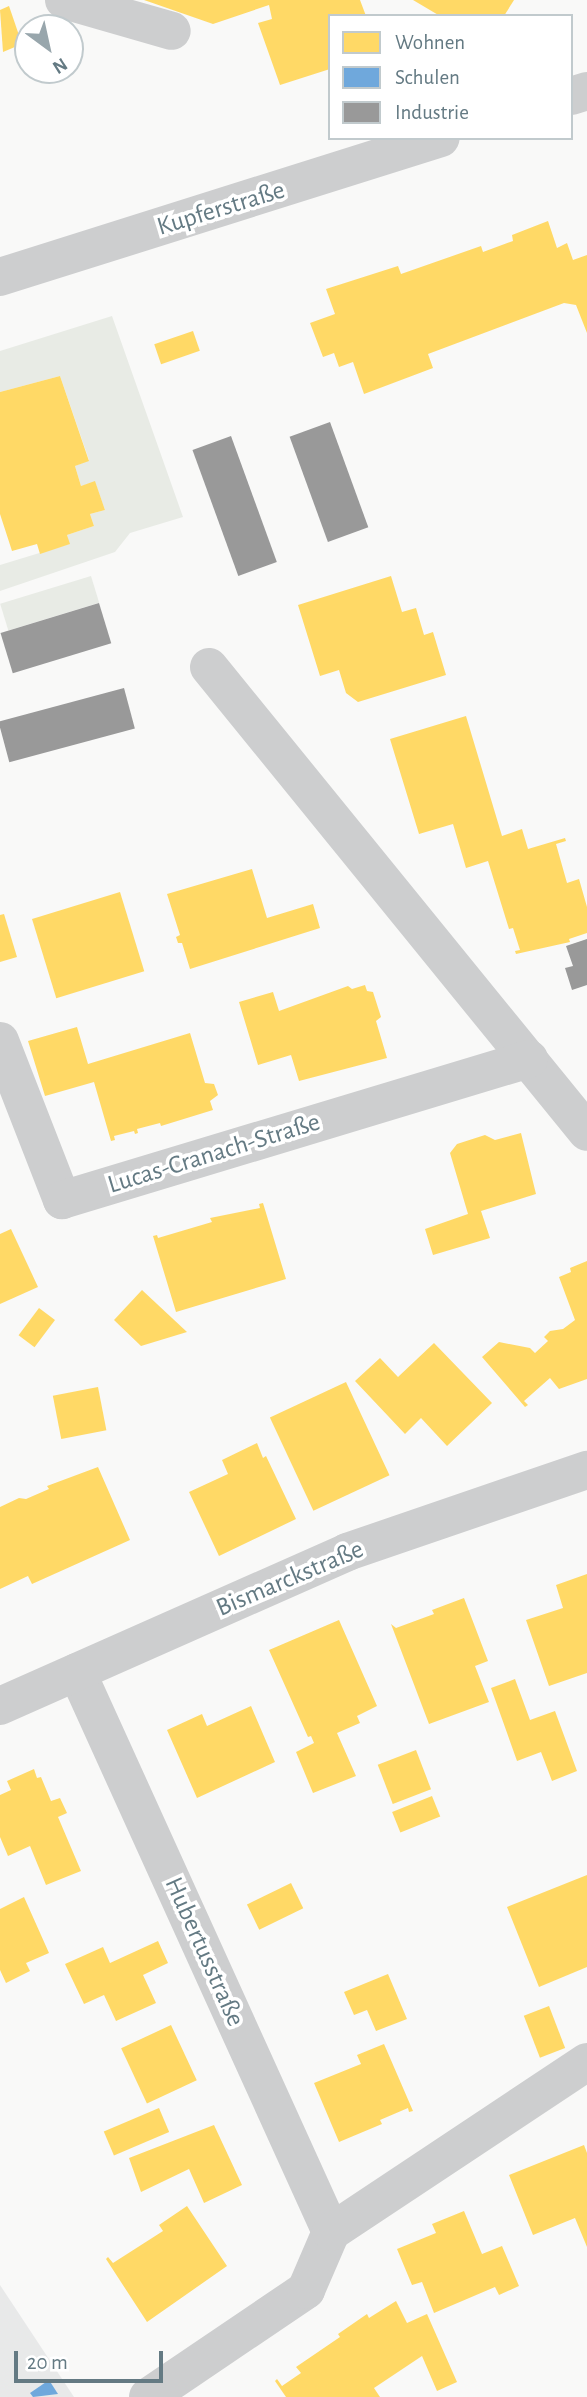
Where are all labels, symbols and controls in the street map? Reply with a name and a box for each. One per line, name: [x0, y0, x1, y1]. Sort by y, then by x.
north arrow: [14, 14, 84, 84]
legend: [328, 14, 573, 140]
text: Wohnen: [395, 32, 465, 53]
text: N: [49, 54, 70, 77]
text: Schulen: [395, 67, 460, 88]
text: Industrie: [395, 102, 469, 123]
street label: Kupferstraße: [153, 175, 289, 243]
street label: Lucas-Cranach-Straße: [104, 1107, 324, 1201]
street label: Bismarckstraße: [212, 1534, 368, 1624]
street label: Hubertusstraße: [157, 1872, 251, 2032]
scale bar: [18, 2338, 166, 2382]
text: 20 m: [27, 2352, 68, 2373]

